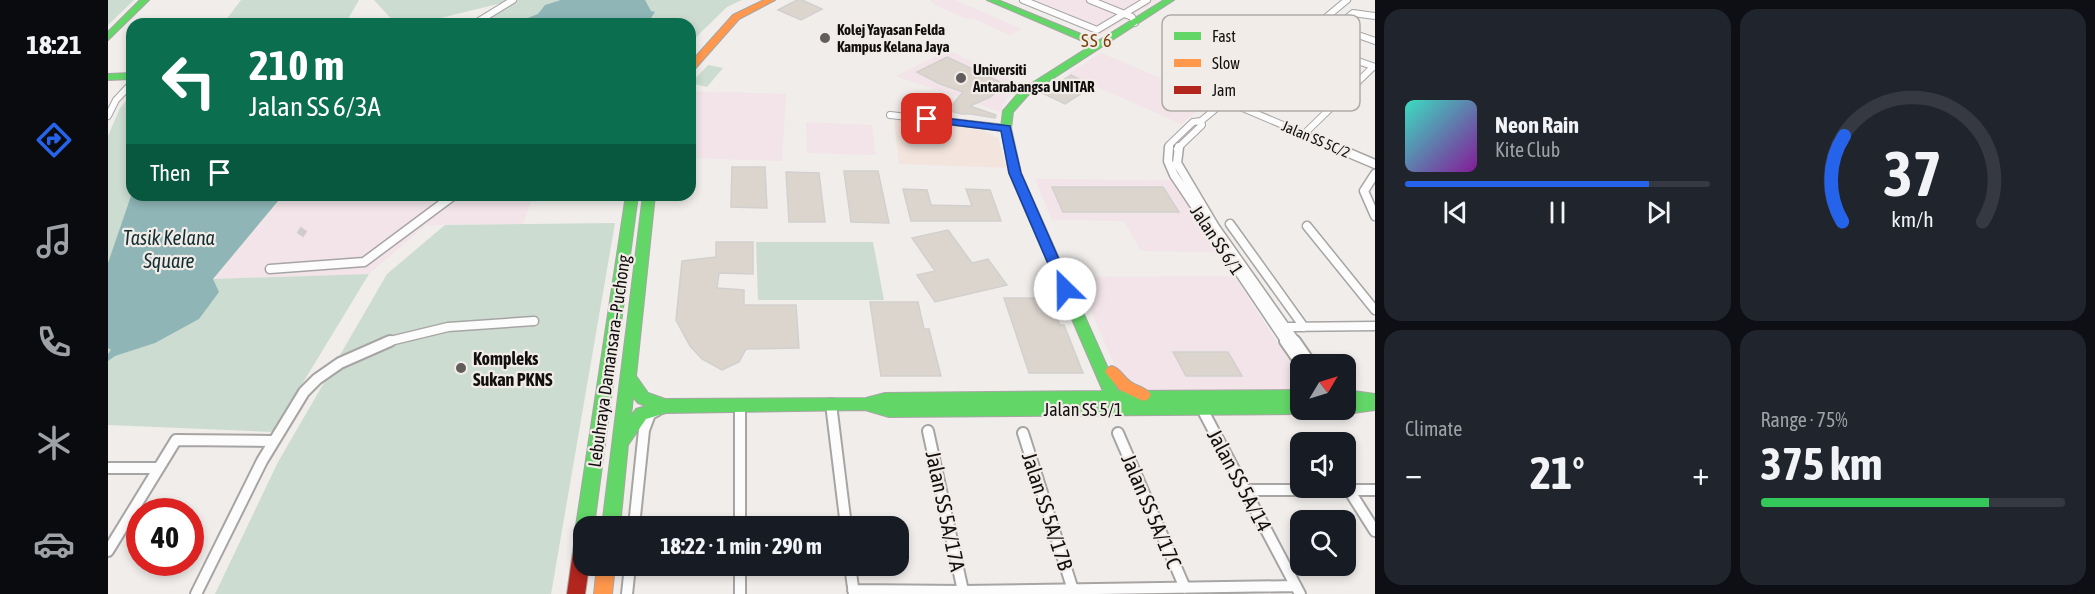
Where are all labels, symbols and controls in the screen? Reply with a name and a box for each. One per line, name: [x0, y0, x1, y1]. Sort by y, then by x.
legend: [1162, 15, 1360, 111]
place label: Kolej Yayasan Felda Kampus Kelana Jaya: [837, 21, 949, 55]
text: Fast: [1212, 27, 1236, 45]
text: 18:21: [26, 29, 82, 60]
district label: SS 6: [1081, 30, 1113, 51]
marker: Kolej Yayasan Felda Kampus Kelana Jaya: [818, 31, 832, 45]
text: 210 m: [249, 41, 344, 89]
icon: left: [150, 42, 228, 120]
text: Slow: [1212, 54, 1240, 72]
place label: Universiti Antarabangsa UNITAR: [972, 61, 1095, 95]
marker: Universiti Antarabangsa UNITAR: [954, 71, 968, 85]
text: Jam: [1212, 81, 1236, 99]
text: Jalan SS 6/3A: [249, 91, 381, 122]
pin: [901, 93, 952, 144]
icon: arrive: [910, 102, 943, 135]
text: Neon Rain: [1495, 112, 1579, 138]
street label: Jalan SS 5C/2: [1279, 117, 1353, 161]
icon: directions: [33, 119, 75, 161]
text: Kite Club: [1495, 138, 1560, 161]
text: 37: [1883, 138, 1942, 209]
icon: arrive: [203, 156, 236, 189]
text: Then: [150, 160, 191, 186]
icon: previous: [1439, 196, 1472, 229]
icon: pause: [1541, 196, 1574, 229]
icon: next: [1642, 196, 1675, 229]
street label: Jalan SS 6/1: [1186, 201, 1248, 279]
text: km/h: [1891, 207, 1934, 232]
icon: music: [33, 220, 75, 262]
water label: Tasik Kelana Square: [123, 226, 215, 272]
street label: Lebuhraya Damansara–Puchong: [584, 253, 634, 468]
position arrow: [1033, 257, 1097, 321]
icon: phone: [33, 321, 75, 363]
place label: Kompleks Sukan PKNS: [473, 348, 553, 390]
north arrow: [1290, 354, 1356, 420]
map controls: [1290, 354, 1356, 576]
marker: Kompleks Sukan PKNS: [454, 361, 468, 375]
street label: Jalan SS 5/1: [1043, 399, 1123, 420]
text: Range · 75%: [1761, 408, 1848, 431]
text: Climate: [1405, 417, 1462, 440]
icon: climate: [33, 422, 75, 464]
street label: Jalan SS 5A/14: [1203, 425, 1277, 535]
button: sound: [1290, 432, 1356, 498]
text: 375 km: [1761, 438, 1882, 490]
text: 21°: [1530, 447, 1585, 499]
street label: Jalan SS 5A/17A: [922, 449, 971, 574]
street label: Jalan SS 5A/17B: [1018, 449, 1078, 573]
street label: Jalan SS 5A/17C: [1117, 450, 1187, 572]
text: −: [1405, 454, 1422, 492]
text: +: [1692, 454, 1709, 492]
speed limit sign: 40: [126, 498, 204, 576]
button: search: [1290, 510, 1356, 576]
icon: car: [33, 523, 75, 565]
text: 18:22 · 1 min · 290 m: [660, 533, 822, 559]

